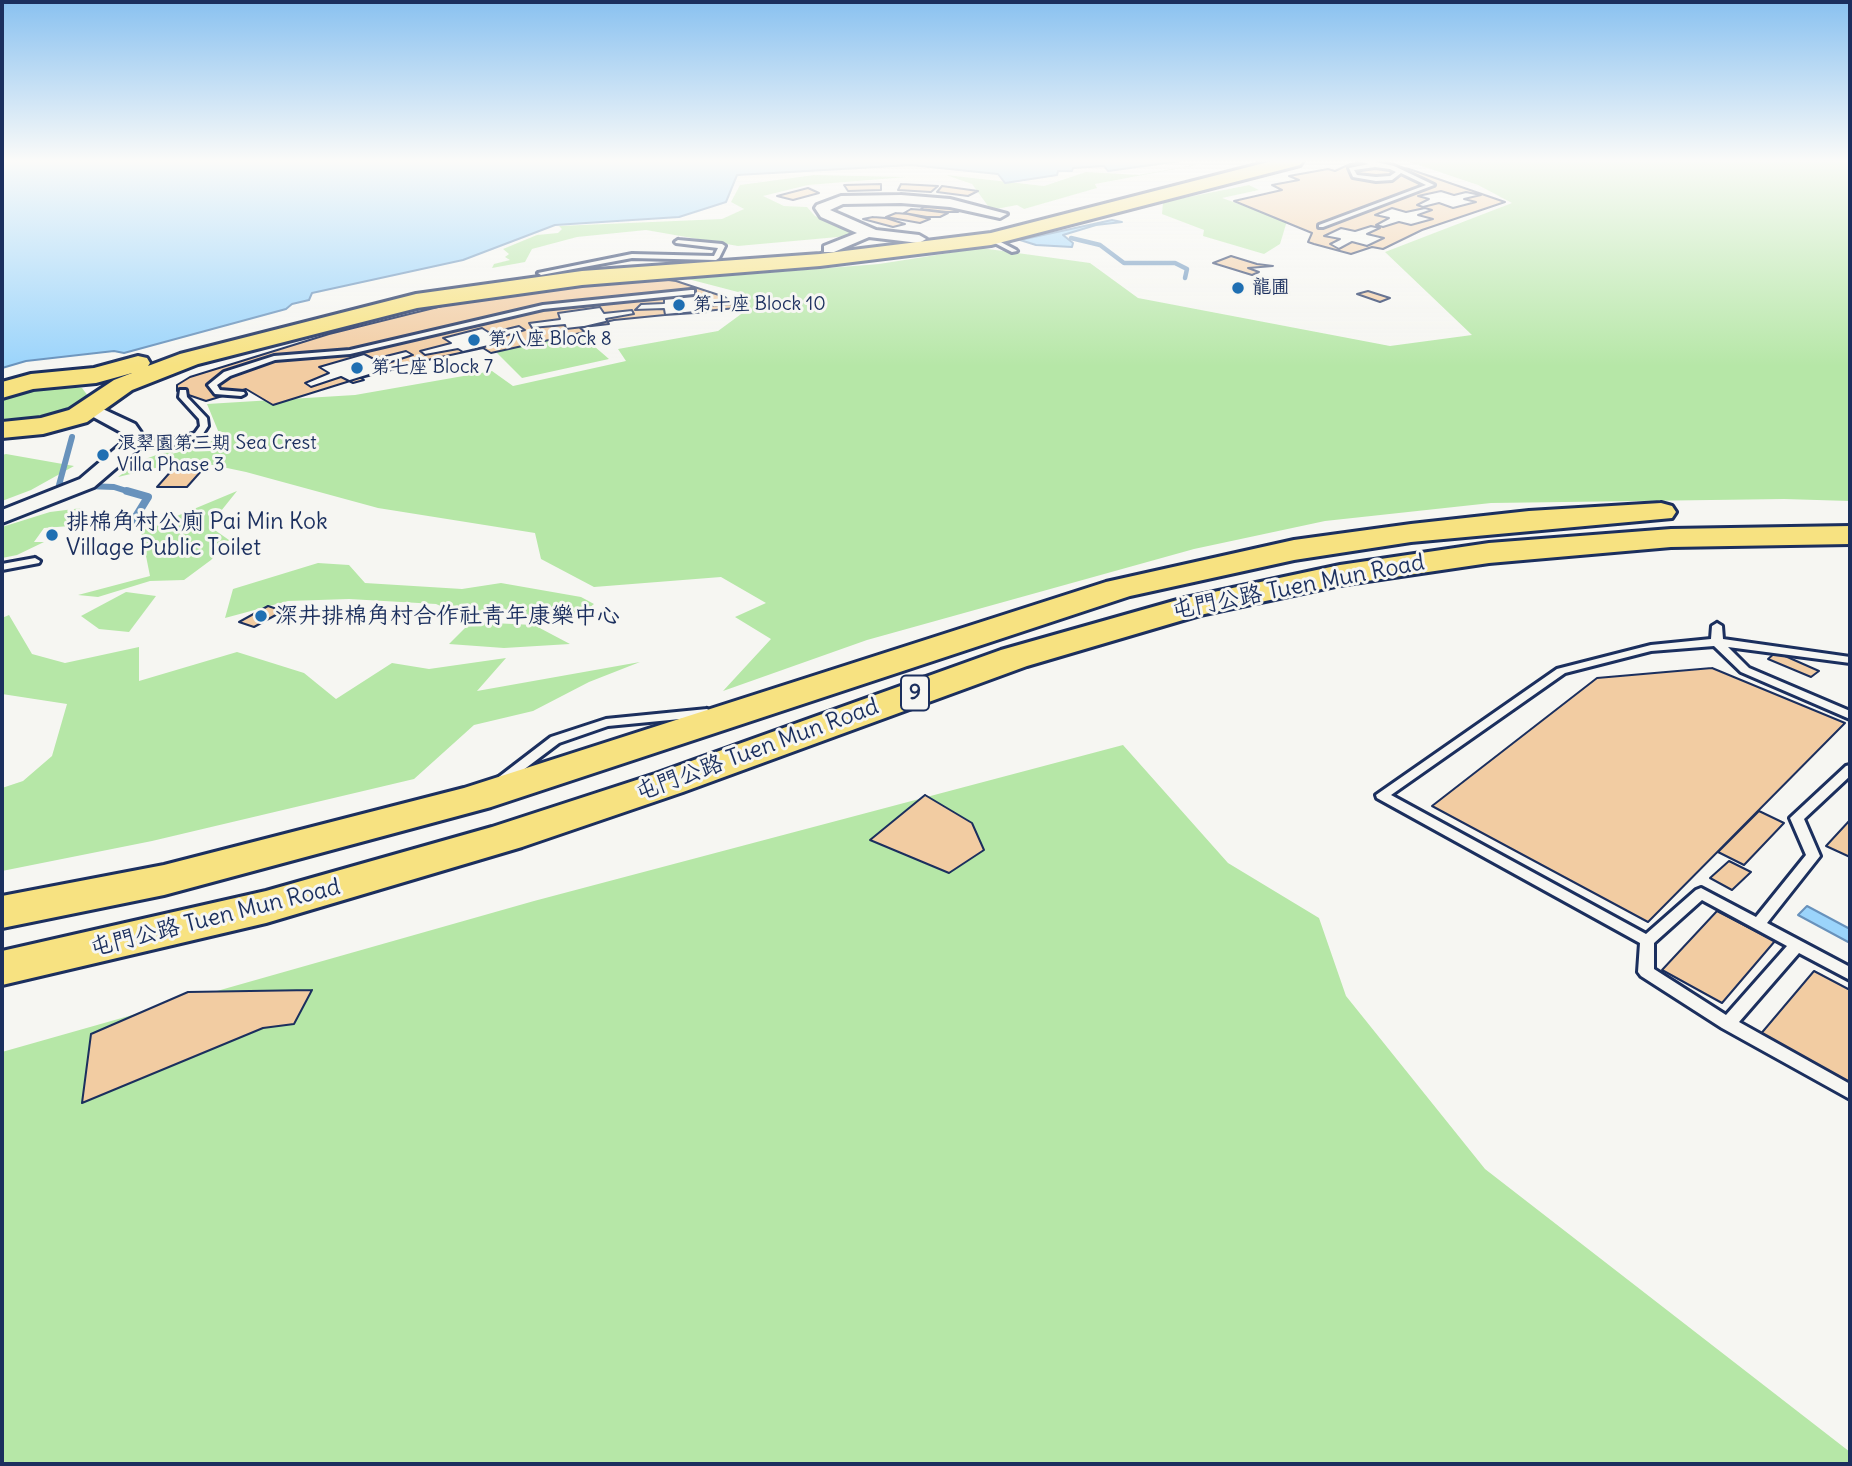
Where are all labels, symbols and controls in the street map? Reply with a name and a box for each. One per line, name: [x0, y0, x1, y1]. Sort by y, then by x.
place label: 龍圃: [1252, 277, 1290, 299]
marker: 龍圃: [1230, 280, 1246, 296]
place label: 第十座 Block 10: [693, 294, 826, 316]
marker: 第十座 Block 10: [671, 297, 687, 313]
place label: 第八座 Block 8: [488, 329, 612, 351]
marker: 第八座 Block 8: [466, 332, 482, 348]
place label: 第七座 Block 7: [371, 357, 493, 379]
marker: 第七座 Block 7: [349, 360, 365, 376]
place label: 浪翠園第三期 Sea Crest Villa Phase 3: [117, 433, 317, 477]
marker: 浪翠園第三期 Sea Crest Villa Phase 3: [95, 447, 111, 463]
place label: 排棉角村公廁 Pai Min Kok Village Public Toilet: [66, 508, 328, 562]
marker: 排棉角村公廁 Pai Min Kok Village Public Toilet: [44, 527, 60, 543]
street label: 屯門公路 Tuen Mun Road: [1169, 549, 1427, 625]
place label: 深井排棉角村合作社青年康樂中心: [275, 602, 620, 630]
marker: 深井排棉角村合作社青年康樂中心: [253, 608, 269, 624]
road number: 9: [901, 676, 929, 710]
street label: 屯門公路 Tuen Mun Road: [631, 693, 883, 807]
street label: 屯門公路 Tuen Mun Road: [87, 874, 343, 962]

